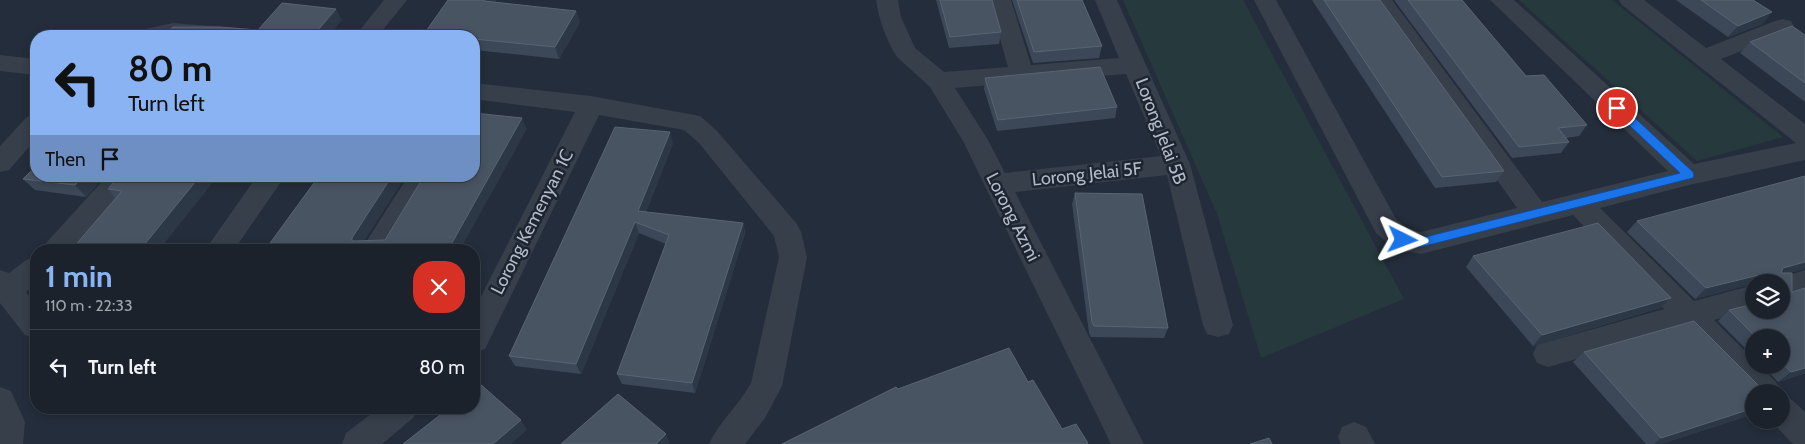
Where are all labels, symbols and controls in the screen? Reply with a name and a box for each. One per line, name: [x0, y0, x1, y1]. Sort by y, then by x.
text: 80 m: [128, 47, 212, 90]
icon: left: [45, 50, 110, 115]
street label: Lorong Jelai 5B: [1131, 75, 1191, 187]
pin: [1596, 87, 1638, 129]
text: Turn left: [128, 90, 205, 117]
icon: arrive: [1603, 94, 1631, 122]
icon: arrive: [96, 145, 124, 173]
street label: Lorong Kemenyan 1C: [486, 146, 578, 298]
text: Then: [45, 148, 86, 171]
street label: Lorong Jelai 5F: [1031, 157, 1144, 191]
street label: Lorong Azmi: [981, 169, 1045, 265]
position arrow: [1376, 213, 1428, 265]
text: 1 min: [45, 258, 113, 295]
button: close: [413, 261, 465, 313]
map controls: [1745, 274, 1790, 429]
button: layers: [1745, 274, 1790, 319]
text: 110 m · 22:33: [45, 296, 133, 315]
button: +: [1745, 329, 1790, 374]
icon: left: [45, 353, 73, 381]
text: Turn left: [88, 356, 156, 379]
text: 80 m: [419, 356, 465, 379]
button: −: [1745, 384, 1790, 429]

